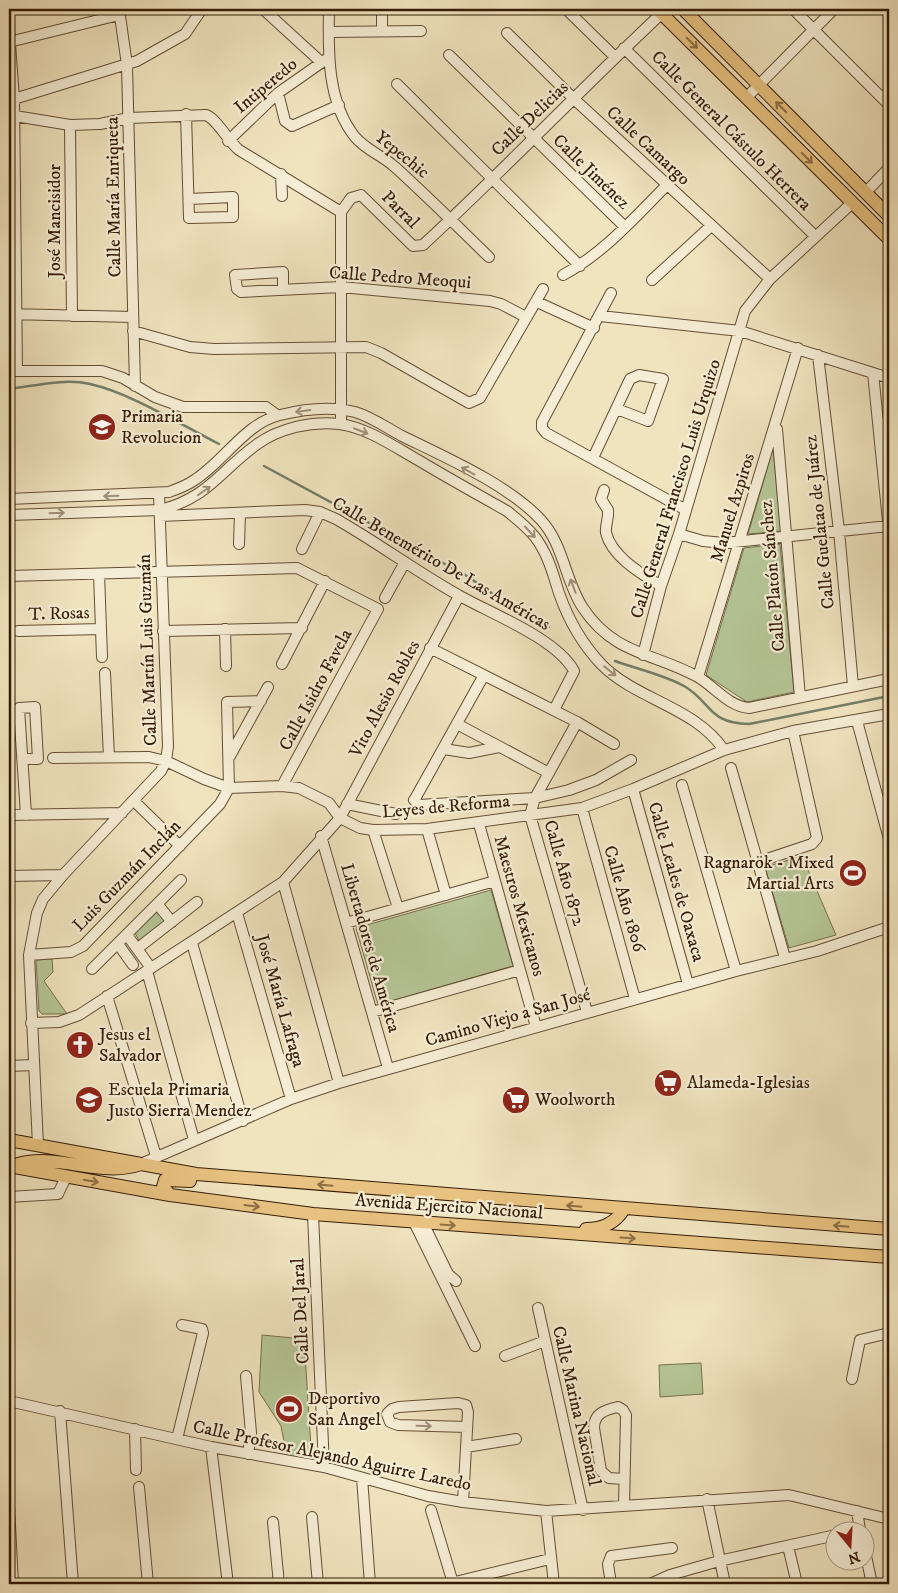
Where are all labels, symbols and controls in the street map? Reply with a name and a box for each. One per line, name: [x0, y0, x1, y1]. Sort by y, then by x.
one-way arrow: [686, 37, 698, 49]
street label: Calle General Cástulo Herrera: [646, 46, 816, 216]
street label: Intiperedo: [230, 53, 302, 119]
street label: Calle Delicias: [487, 77, 573, 161]
one-way arrow: [775, 101, 787, 113]
street label: Calle Camargo: [601, 102, 695, 191]
street label: Calle María Enriqueta: [102, 116, 126, 277]
street label: Yepechic: [370, 126, 434, 184]
street label: Calle Jiménez: [548, 130, 634, 214]
one-way arrow: [801, 152, 813, 164]
street label: José Mancisidor: [44, 164, 66, 280]
street label: Parral: [376, 186, 424, 234]
street label: Calle Pedro Meoqui: [328, 262, 472, 294]
street label: Calle General Francisco Luis Urquizo: [626, 357, 726, 621]
place label: Primaria Revolucion: [121, 406, 202, 449]
one-way arrow: [295, 406, 311, 416]
school or university icon: Primaria Revolucion: [87, 412, 117, 442]
one-way arrow: [354, 428, 369, 437]
street label: Calle Guelatao de Juárez: [800, 434, 840, 610]
street label: Manuel Azpiros: [706, 451, 760, 565]
one-way arrow: [461, 465, 476, 475]
one-way arrow: [197, 486, 211, 496]
one-way arrow: [103, 491, 119, 500]
street label: Calle Benemérito De Las Américas: [328, 492, 554, 636]
street label: Calle Platón Sánchez: [755, 499, 791, 653]
one-way arrow: [49, 509, 65, 518]
one-way arrow: [524, 526, 536, 539]
street label: Calle Martín Luis Guzmán: [134, 553, 162, 746]
one-way arrow: [568, 579, 578, 594]
street label: T. Rosas: [28, 602, 90, 626]
street label: Calle Isidro Favela: [275, 625, 357, 755]
street label: Vito Alesio Robles: [344, 637, 425, 762]
one-way arrow: [603, 666, 616, 677]
street label: Leyes de Reforma: [381, 790, 511, 824]
street label: Calle Leales de Oaxaca: [643, 800, 709, 965]
street label: Luis Guzmán Inclán: [68, 815, 186, 936]
street label: Calle Año 1872: [538, 818, 590, 929]
street label: Maestros Mexicanos: [488, 833, 550, 979]
street label: Calle Año 1806: [598, 843, 650, 955]
place label: Ragnarök - Mixed Martial Arts: [703, 852, 834, 895]
sports icon: Ragnarök - Mixed Martial Arts: [838, 858, 868, 888]
street label: Libertadores de América: [335, 861, 405, 1035]
street label: José María Lafraga: [250, 930, 310, 1070]
street label: Camino Viejo a San José: [423, 984, 594, 1052]
place label: Jesus el Salvador: [97, 1024, 162, 1067]
church icon: Jesus el Salvador: [65, 1030, 95, 1060]
supermarket icon: Alameda-Iglesias: [653, 1068, 683, 1098]
place label: Alameda-Iglesias: [687, 1072, 810, 1094]
place label: Escuela Primaria Justo Sierra Mendez: [106, 1079, 252, 1122]
school or university icon: Escuela Primaria Justo Sierra Mendez: [74, 1085, 104, 1115]
supermarket icon: Woolworth: [501, 1085, 531, 1115]
place label: Woolworth: [534, 1089, 616, 1111]
one-way arrow: [83, 1177, 99, 1187]
one-way arrow: [317, 1180, 333, 1190]
street label: Avenida Ejercito Nacional: [354, 1189, 544, 1225]
one-way arrow: [243, 1201, 259, 1211]
one-way arrow: [566, 1201, 582, 1211]
one-way arrow: [440, 1220, 456, 1230]
one-way arrow: [833, 1221, 849, 1230]
one-way arrow: [619, 1234, 635, 1243]
street label: Calle Del Jaral: [287, 1257, 315, 1365]
street label: Calle Marina Nacional: [547, 1324, 605, 1489]
place label: Deportivo San Angel: [308, 1388, 381, 1431]
sports icon: Deportivo San Angel: [274, 1394, 304, 1424]
street label: Calle Profesor Alejando Aguirre Laredo: [191, 1416, 473, 1496]
one-way arrow: [416, 1421, 432, 1430]
north arrow: [826, 1520, 876, 1570]
text: N: [845, 1547, 862, 1568]

